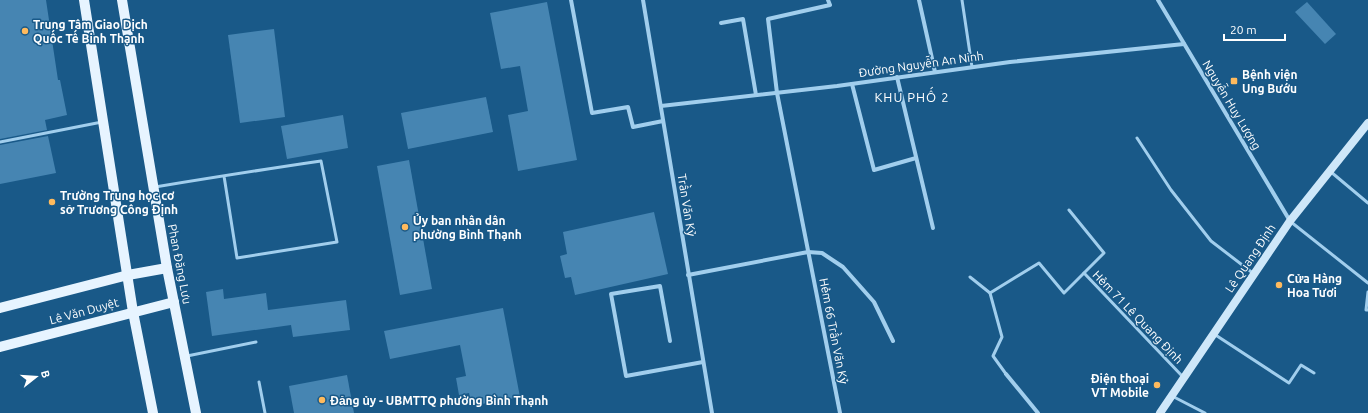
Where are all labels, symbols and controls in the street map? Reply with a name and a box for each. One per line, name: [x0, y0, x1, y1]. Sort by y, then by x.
scale bar: [1224, 16, 1285, 42]
place label: Trung Tâm Giao Dịch Quốc Tế Binh Thạnh: [33, 18, 148, 45]
text: 20 m: [1230, 23, 1257, 36]
marker: Trung Tâm Giao Dịch Quốc Tế Binh Thạnh: [20, 26, 30, 36]
street label: Đường Nguyễn An Ninh: [858, 49, 984, 79]
street label: Nguyễn Huy Lượng: [1199, 58, 1264, 153]
place label: Bệnh viện Ung Bướu: [1242, 68, 1297, 95]
marker: Bệnh viện Ung Bướu: [1229, 76, 1239, 86]
district label: KHU PHỐ 2: [874, 86, 950, 104]
street label: Trần Văn Kỷ: [675, 173, 699, 237]
place label: Trường Trung học cơ sở Trương Công Định: [60, 189, 178, 216]
marker: Trường Trung học cơ sở Trương Công Định: [47, 197, 57, 207]
place label: Ủy ban nhân dân phường Bình Thạnh: [413, 213, 522, 241]
street label: Lê Quang Định: [1222, 221, 1278, 295]
marker: Ủy ban nhân dân phường Bình Thạnh: [400, 222, 410, 232]
street label: Phan Đăng Lưu: [166, 223, 194, 305]
street label: Hẻm 71 Lê Quang Định: [1090, 268, 1186, 367]
place label: Cửa Hàng Hoa Tươi: [1287, 272, 1342, 299]
street label: Hẻm 66 Trần Văn Kỷ: [816, 277, 852, 385]
marker: Cửa Hàng Hoa Tươi: [1274, 280, 1284, 290]
street label: Lê Văn Duyệt: [48, 295, 121, 327]
north arrow: [16, 357, 56, 397]
text: B: [39, 369, 52, 379]
place label: Điện thoại VT Mobile: [1091, 372, 1149, 399]
marker: Điện thoại VT Mobile: [1152, 380, 1162, 390]
place label: Đảng ủy - UBMTTQ phường Bình Thạnh: [330, 394, 548, 407]
marker: Đảng ủy - UBMTTQ phường Bình Thạnh: [317, 395, 327, 405]

